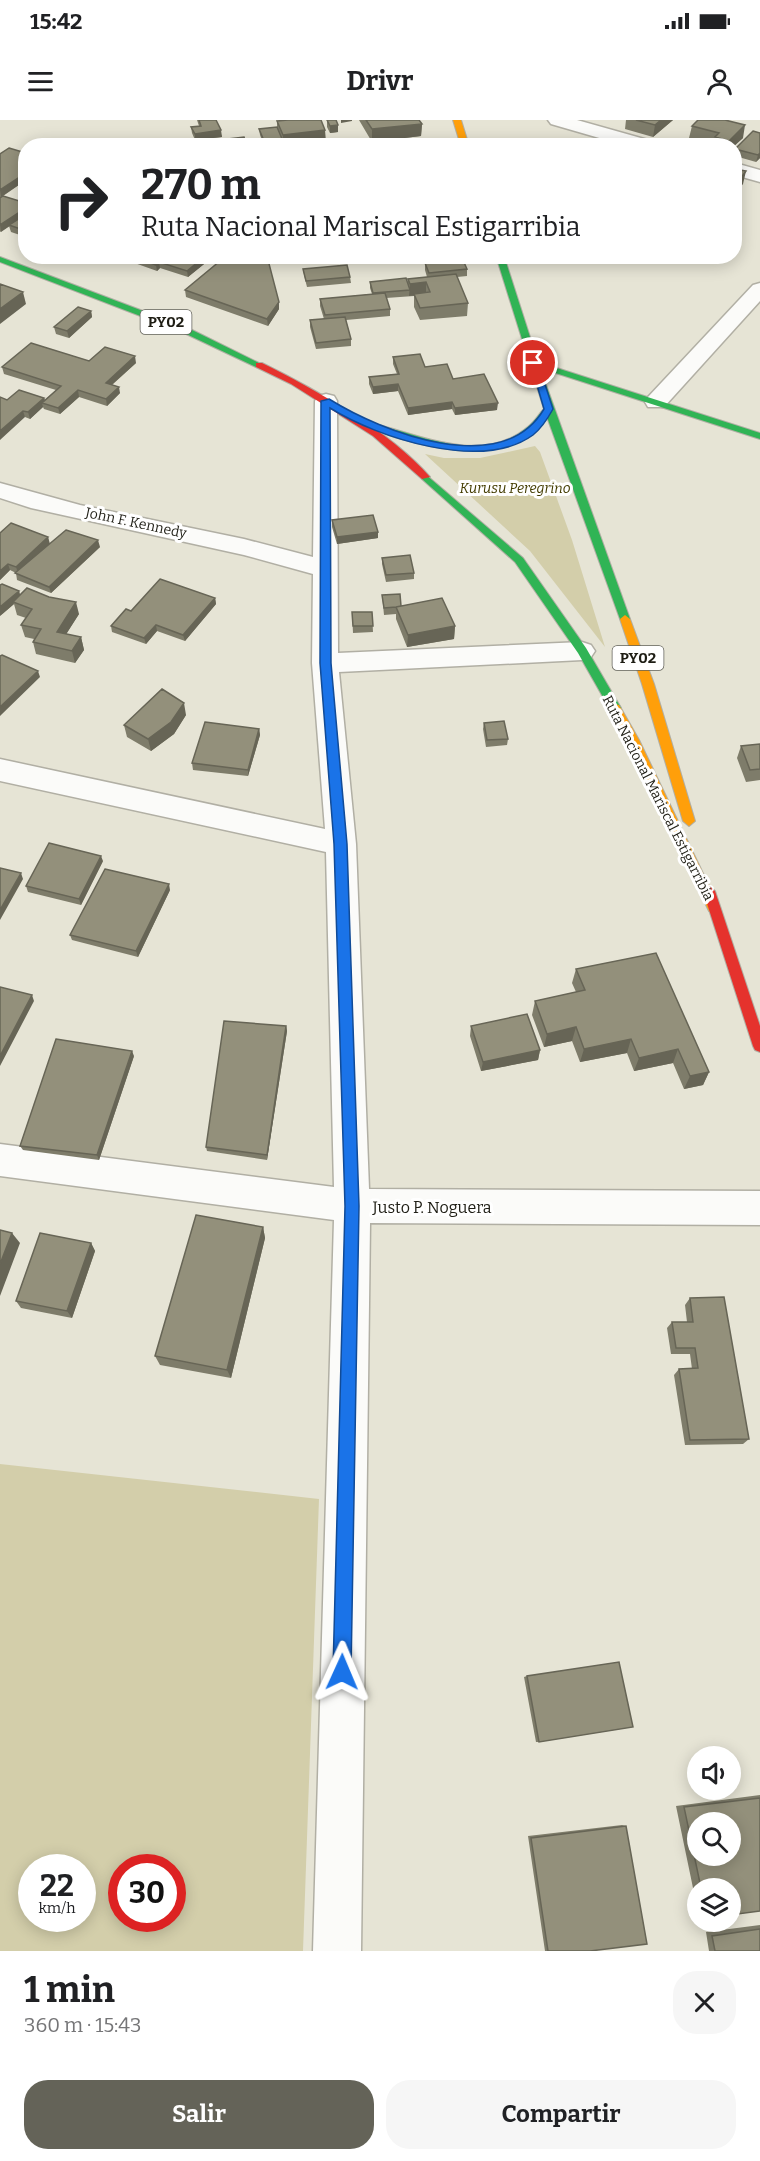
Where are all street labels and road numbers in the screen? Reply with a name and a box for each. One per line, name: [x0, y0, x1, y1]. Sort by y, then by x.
road number: PY02: [140, 310, 192, 334]
street label: John F. Kennedy: [83, 504, 189, 542]
road number: PY02: [612, 646, 664, 670]
street label: Ruta Nacional Mariscal Estigarribia: [599, 693, 717, 904]
street label: Justo P. Noguera: [371, 1198, 492, 1217]

